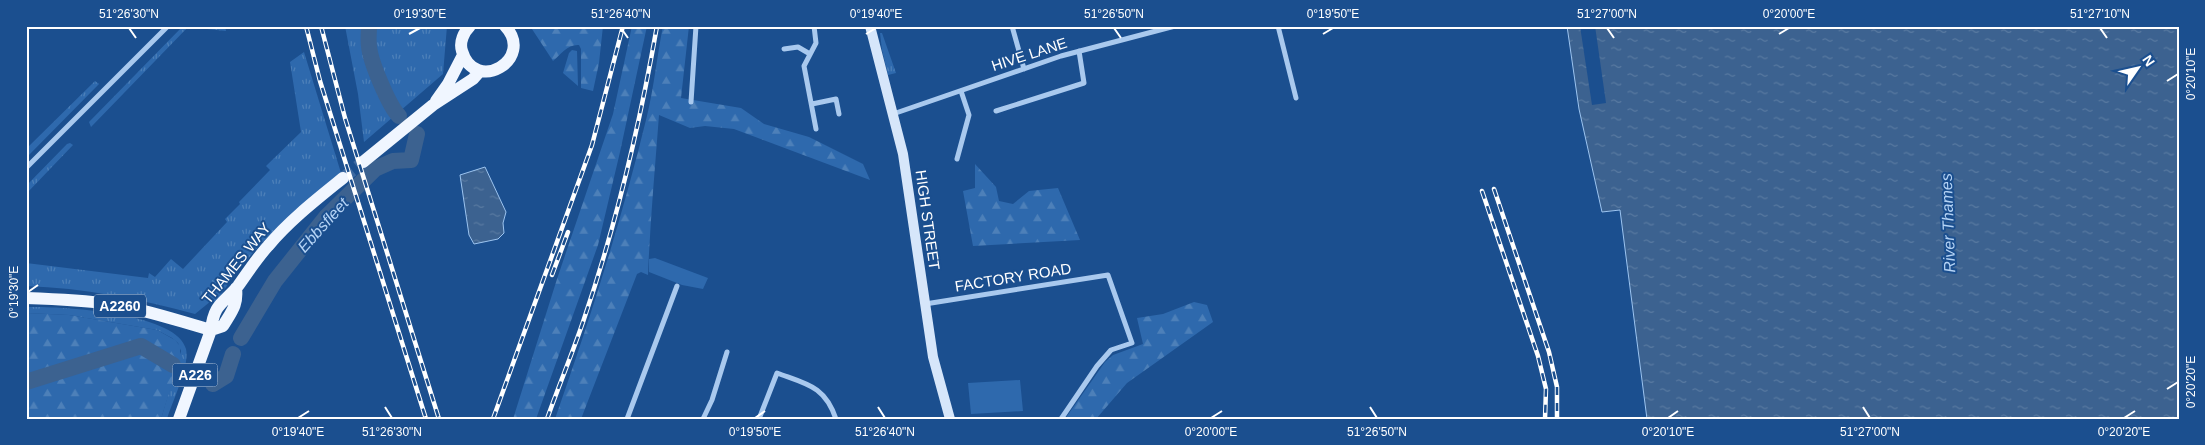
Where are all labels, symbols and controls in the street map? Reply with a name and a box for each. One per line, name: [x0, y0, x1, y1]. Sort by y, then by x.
text: 51°26'30"N: [99, 7, 159, 21]
text: 0°19'30"E: [394, 7, 446, 21]
text: 51°26'40"N: [591, 7, 651, 21]
text: 0°19'40"E: [850, 7, 902, 21]
text: 51°26'50"N: [1084, 7, 1144, 21]
text: 0°19'50"E: [1307, 7, 1359, 21]
text: 51°27'00"N: [1577, 7, 1637, 21]
text: 0°20'00"E: [1763, 7, 1815, 21]
text: 51°27'10"N: [2070, 7, 2130, 21]
street label: HIVE LANE: [989, 34, 1069, 74]
north arrow: [2112, 42, 2162, 92]
text: 0°20'10"E: [2184, 48, 2198, 100]
text: N: [2139, 52, 2158, 69]
street label: HIGH STREET: [913, 169, 943, 271]
water label: River Thames: [1938, 173, 1958, 273]
water label: Ebbsfleet: [294, 194, 352, 255]
street label: THAMES WAY: [198, 219, 274, 307]
street label: FACTORY ROAD: [954, 259, 1073, 295]
text: 0°19'30"E: [7, 266, 21, 318]
road number: A2260: [94, 294, 146, 318]
text: 0°20'20"E: [2184, 356, 2198, 408]
road number: A226: [172, 364, 218, 386]
text: 0°19'40"E: [272, 425, 324, 439]
text: 51°26'30"N: [362, 425, 422, 439]
text: 0°19'50"E: [729, 425, 781, 439]
text: 51°26'40"N: [855, 425, 915, 439]
text: 0°20'00"E: [1185, 425, 1237, 439]
text: 51°26'50"N: [1347, 425, 1407, 439]
text: 0°20'10"E: [1642, 425, 1694, 439]
text: 51°27'00"N: [1840, 425, 1900, 439]
text: 0°20'20"E: [2098, 425, 2150, 439]

